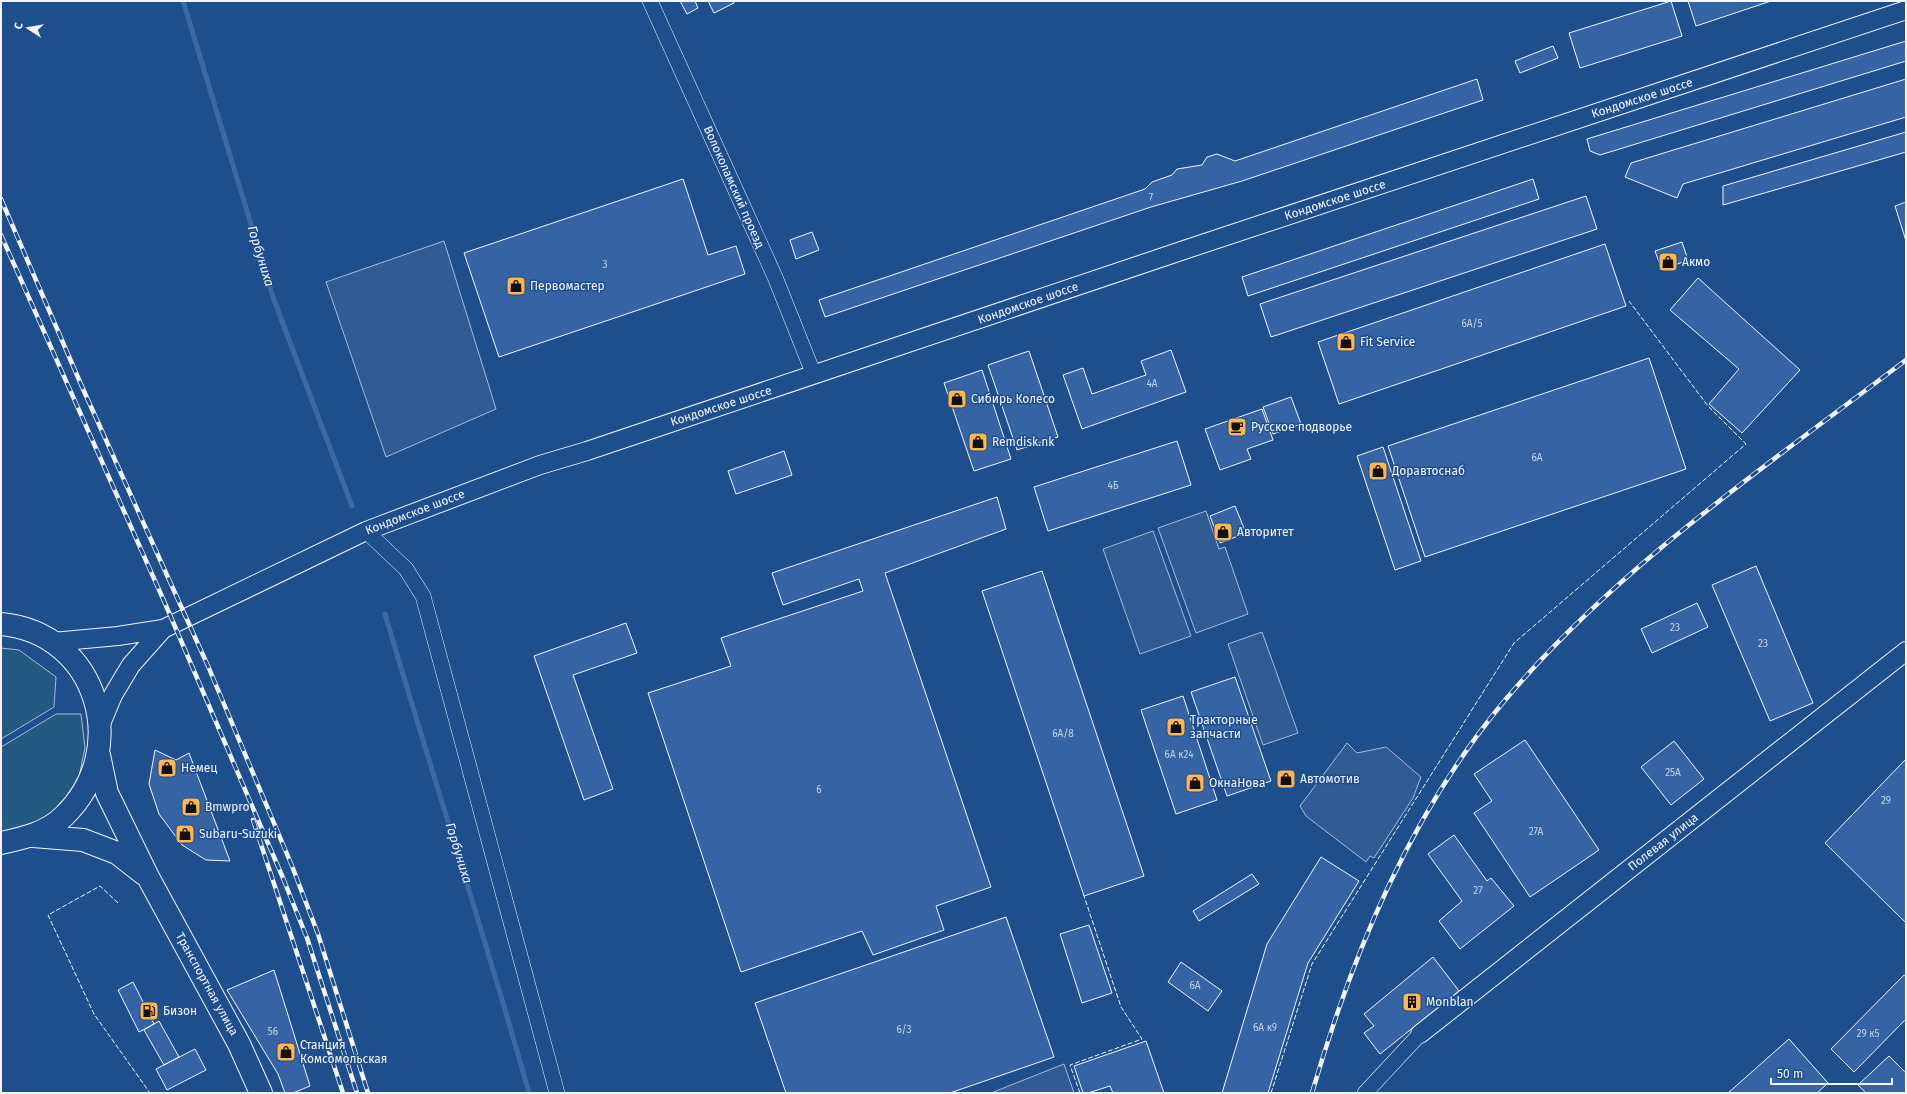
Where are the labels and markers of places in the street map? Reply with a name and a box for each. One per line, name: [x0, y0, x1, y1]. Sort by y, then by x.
shop icon: Акмо: [1657, 251, 1679, 273]
place label: Акмо: [1682, 255, 1710, 269]
shop icon: Первомастер: [505, 275, 527, 297]
place label: Первомастер: [530, 279, 605, 293]
shop icon: Fit Service: [1335, 331, 1357, 353]
place label: Fit Service: [1360, 335, 1415, 349]
shop icon: Сибирь Колесо: [946, 388, 968, 410]
place label: Сибирь Колесо: [971, 392, 1055, 406]
cafe icon: Русское подворье: [1226, 416, 1248, 438]
place label: Русское подворье: [1251, 420, 1352, 434]
shop icon: Remdisk.nk: [967, 431, 989, 453]
place label: Remdisk.nk: [992, 435, 1055, 449]
shop icon: Доравтоснаб: [1367, 460, 1389, 482]
place label: Доравтоснаб: [1391, 464, 1465, 478]
shop icon: Авторитет: [1212, 521, 1234, 543]
place label: Авторитет: [1237, 525, 1294, 539]
place label: Тракторные запчасти: [1190, 713, 1258, 741]
shop icon: Тракторные запчасти: [1165, 716, 1187, 738]
shop icon: Немец: [156, 757, 178, 779]
place label: Немец: [181, 761, 217, 775]
shop icon: Автомотив: [1275, 768, 1297, 790]
shop icon: ОкнаНова: [1184, 772, 1206, 794]
place label: Автомотив: [1300, 772, 1360, 786]
place label: ОкнаНова: [1209, 776, 1266, 790]
shop icon: Bmwpro: [180, 796, 202, 818]
place label: Bmwpro: [205, 800, 250, 814]
shop icon: Subaru-Suzuki: [174, 823, 196, 845]
place label: Subaru-Suzuki: [199, 827, 277, 841]
building icon: Monblan: [1401, 991, 1423, 1013]
place label: Monblan: [1426, 995, 1474, 1009]
fuel station icon: Бизон: [138, 1000, 160, 1022]
place label: Бизон: [163, 1004, 197, 1018]
place label: Станция Комсомольская: [300, 1038, 387, 1066]
shop icon: Станция Комсомольская: [275, 1041, 297, 1063]

